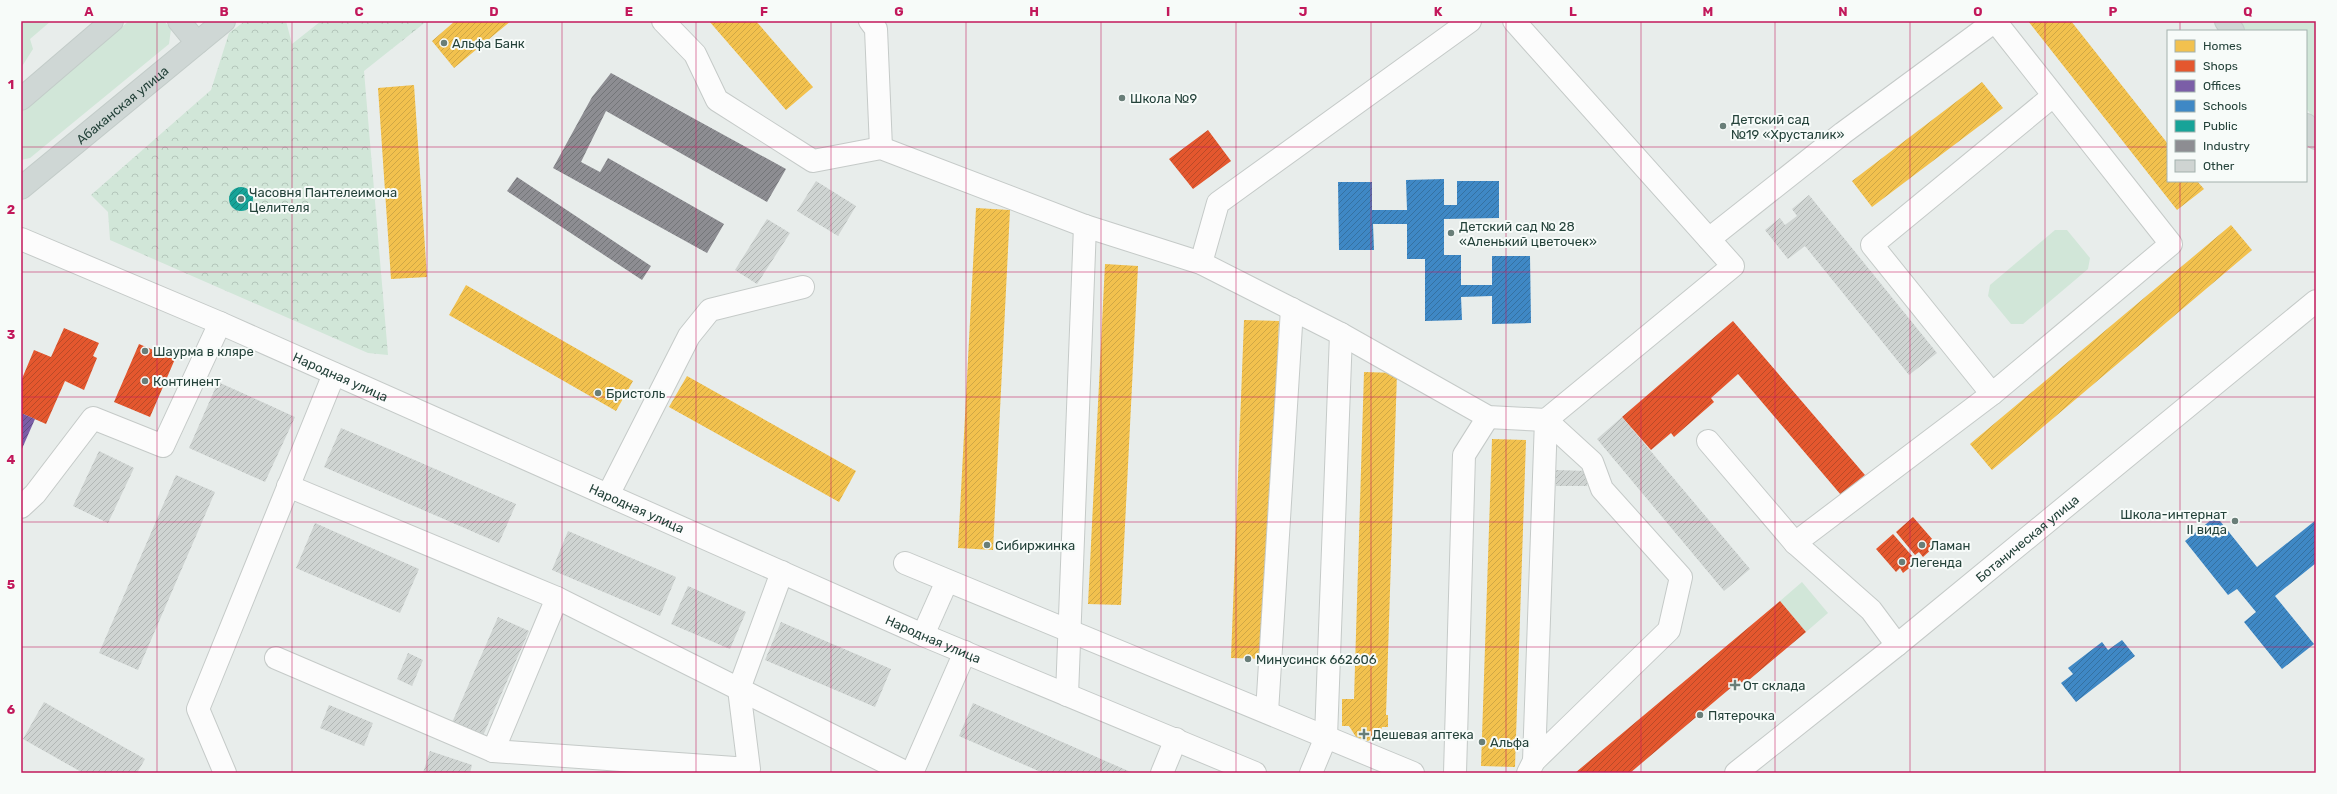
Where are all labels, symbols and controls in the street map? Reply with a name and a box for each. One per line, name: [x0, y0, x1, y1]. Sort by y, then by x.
text: A: [84, 4, 94, 19]
text: B: [219, 4, 229, 19]
text: C: [354, 4, 364, 19]
text: D: [489, 4, 499, 19]
text: E: [625, 4, 633, 19]
text: F: [760, 4, 768, 19]
text: G: [894, 4, 904, 19]
text: H: [1029, 4, 1039, 19]
text: I: [1166, 4, 1170, 19]
text: J: [1299, 4, 1307, 19]
text: K: [1434, 4, 1443, 19]
text: L: [1569, 4, 1577, 19]
text: M: [1703, 4, 1713, 19]
text: N: [1838, 4, 1848, 19]
text: O: [1973, 4, 1983, 19]
text: P: [2109, 4, 2118, 19]
text: Q: [2243, 4, 2253, 19]
legend: [2167, 30, 2307, 182]
place label: Альфа Банк: [452, 36, 525, 51]
marker: Альфа Банк: [439, 38, 449, 48]
text: Homes: [2203, 39, 2242, 53]
text: Shops: [2203, 59, 2238, 73]
street label: Абаканская улица: [73, 63, 171, 147]
text: 1: [8, 77, 14, 92]
text: Offices: [2203, 79, 2241, 93]
place label: Школа №9: [1130, 91, 1197, 106]
marker: Школа №9: [1117, 93, 1127, 103]
text: Schools: [2203, 99, 2247, 113]
place label: Детский сад №19 «Хрусталик»: [1731, 112, 1844, 142]
text: Public: [2203, 119, 2238, 133]
marker: Детский сад №19 «Хрусталик»: [1718, 121, 1728, 131]
text: Industry: [2203, 139, 2250, 153]
text: Other: [2203, 159, 2235, 173]
place label: Часовня Пантелеимона Целителя: [249, 185, 397, 215]
marker: Часовня Пантелеимона Целителя: [236, 194, 246, 204]
text: 2: [7, 202, 15, 217]
place label: Детский сад № 28 «Аленький цветочек»: [1459, 219, 1597, 249]
marker: Детский сад № 28 «Аленький цветочек»: [1446, 228, 1456, 238]
text: 3: [7, 327, 16, 342]
place label: Шаурма в кляре: [153, 344, 254, 359]
marker: Шаурма в кляре: [140, 346, 150, 356]
street label: Народная улица: [291, 349, 390, 404]
place label: Континент: [153, 374, 221, 389]
marker: Континент: [140, 376, 150, 386]
place label: Бристоль: [606, 386, 666, 401]
marker: Бристоль: [593, 388, 603, 398]
text: 4: [7, 452, 16, 467]
street label: Народная улица: [587, 480, 687, 536]
street label: Ботаническая улица: [1972, 491, 2082, 585]
place label: Школа-интернат II вида: [2120, 507, 2227, 537]
marker: Школа-интернат II вида: [2230, 516, 2240, 526]
place label: Сибиржинка: [995, 538, 1075, 553]
place label: Ламан: [1930, 538, 1970, 553]
marker: Сибиржинка: [982, 540, 992, 550]
marker: Ламан: [1917, 540, 1927, 550]
place label: Легенда: [1910, 555, 1962, 570]
marker: Легенда: [1897, 557, 1907, 567]
text: 5: [7, 577, 15, 592]
street label: Народная улица: [883, 612, 983, 666]
place label: Минусинск 662606: [1256, 652, 1377, 667]
marker: Минусинск 662606: [1243, 654, 1253, 664]
place label: От склада: [1743, 678, 1805, 693]
marker: От склада: [1730, 680, 1740, 690]
text: 6: [7, 702, 16, 717]
place label: Пятерочка: [1708, 708, 1775, 723]
marker: Пятерочка: [1695, 710, 1705, 720]
place label: Дешевая аптека: [1372, 727, 1474, 742]
marker: Дешевая аптека: [1359, 729, 1369, 739]
place label: Альфа: [1490, 735, 1529, 750]
marker: Альфа: [1477, 737, 1487, 747]

